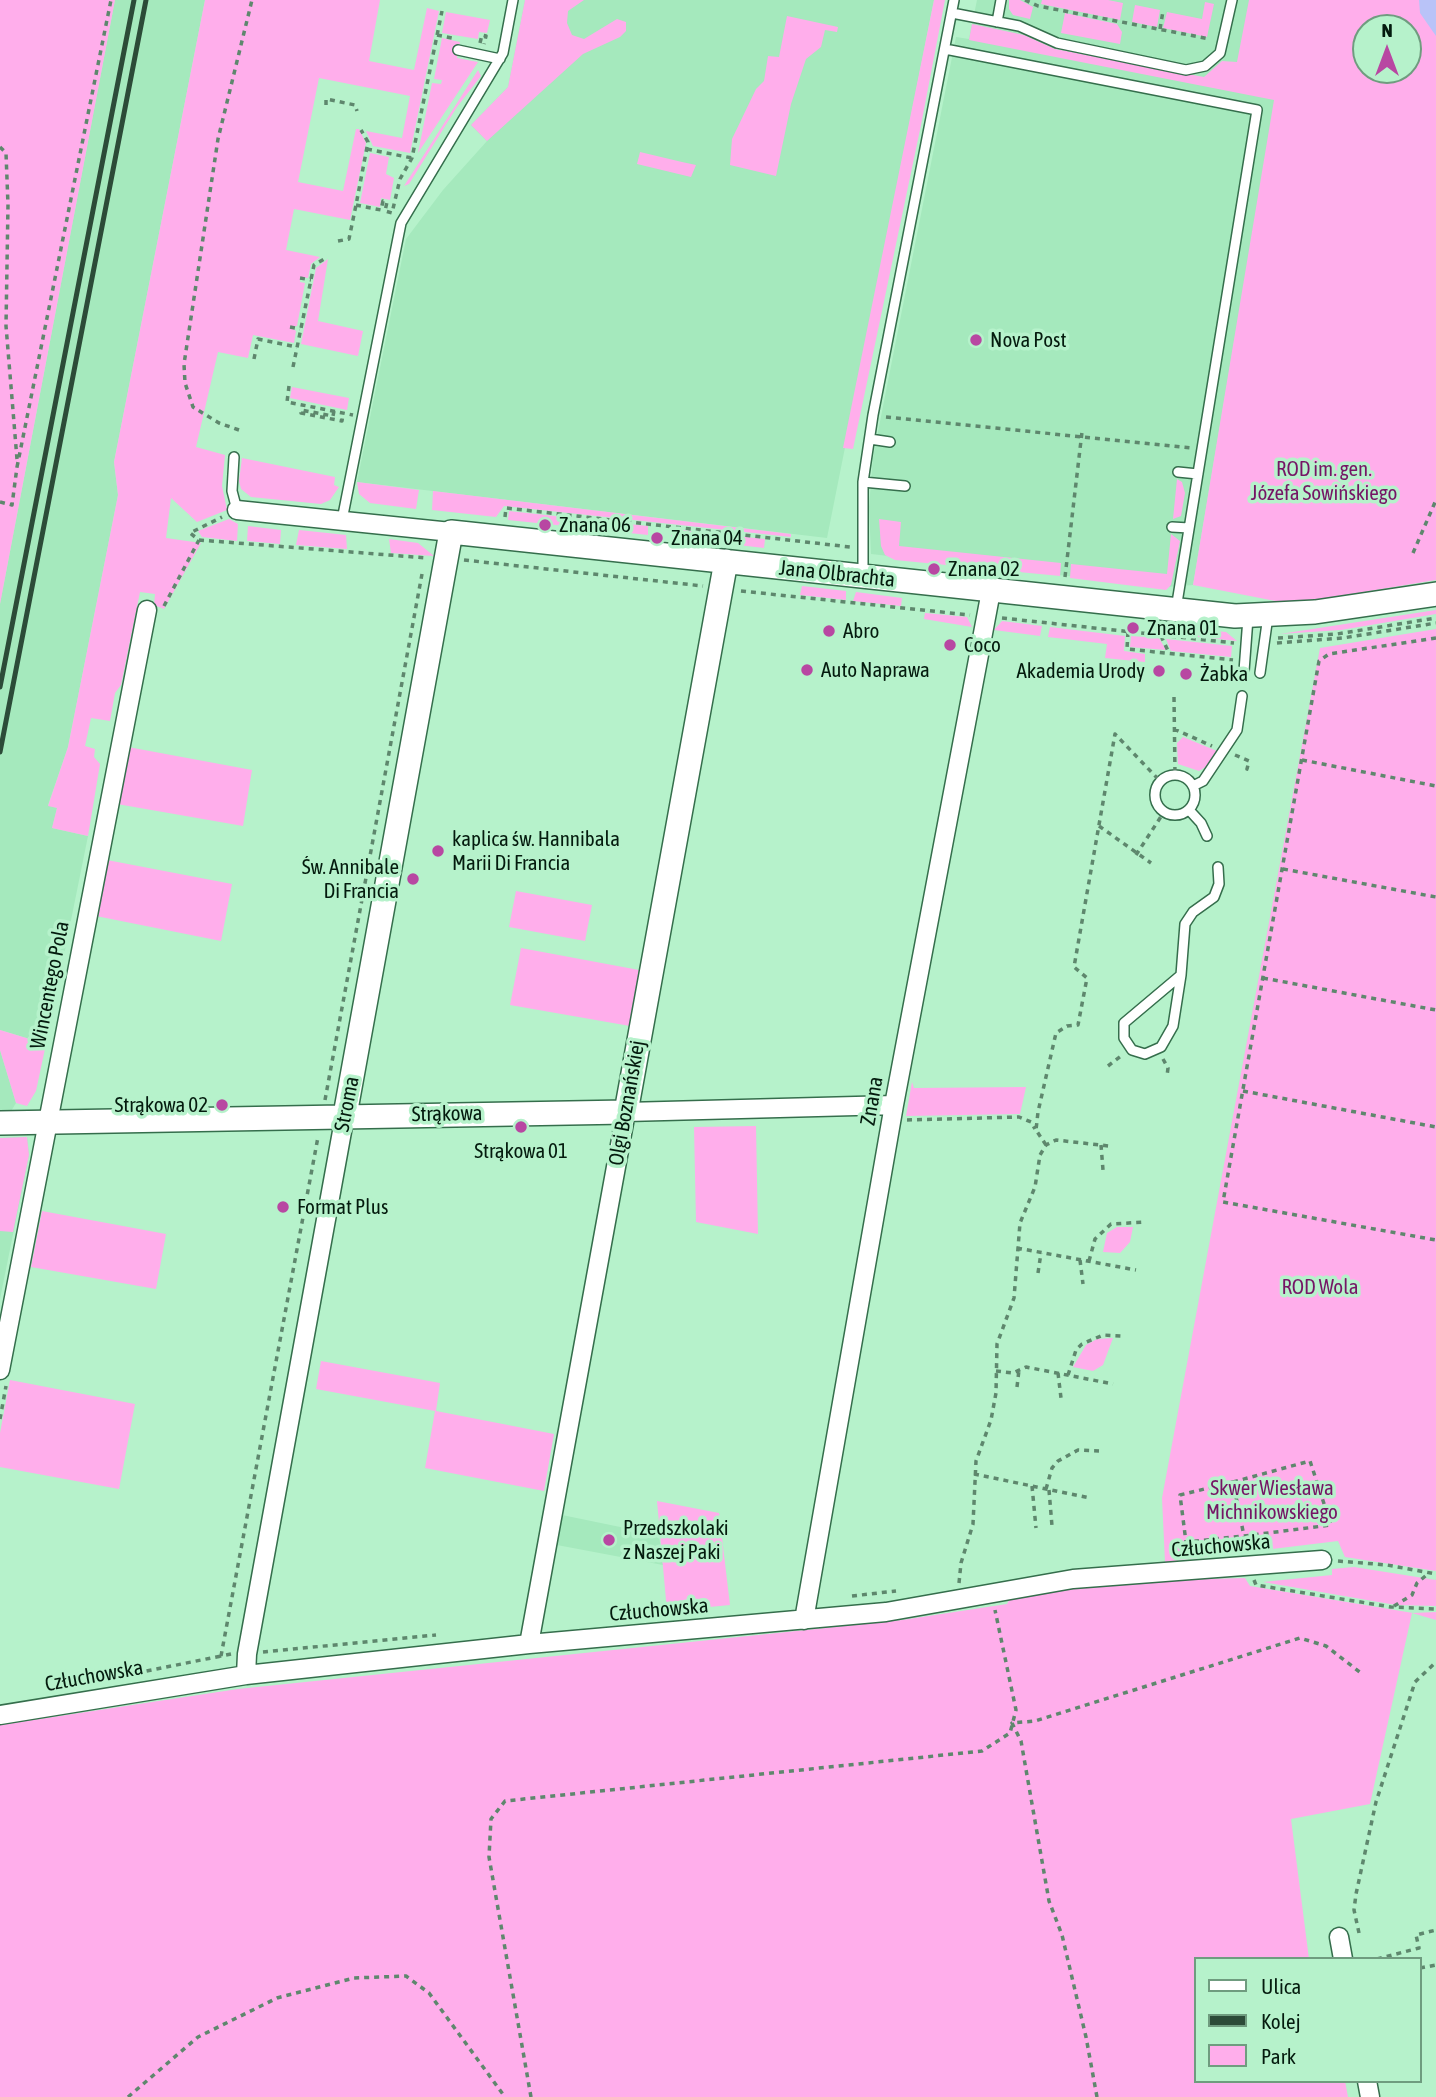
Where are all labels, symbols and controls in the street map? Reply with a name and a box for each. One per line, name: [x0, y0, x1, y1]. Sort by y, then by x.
north arrow: [1352, 14, 1422, 84]
text: N: [1381, 19, 1393, 41]
place label: Nova Post: [990, 327, 1067, 353]
marker: Nova Post: [968, 332, 984, 348]
park label: ROD im. gen. Józefa Sowińskiego: [1251, 456, 1397, 506]
place label: Znana 06: [559, 512, 631, 538]
marker: Znana 06: [537, 517, 553, 533]
place label: Znana 04: [671, 525, 743, 551]
marker: Znana 04: [649, 530, 665, 546]
street label: Jana Olbrachta: [778, 555, 896, 593]
place label: Znana 02: [948, 556, 1020, 582]
marker: Znana 02: [926, 561, 942, 577]
place label: Znana 01: [1147, 615, 1219, 641]
place label: Abro: [843, 618, 879, 644]
marker: Znana 01: [1125, 620, 1141, 636]
marker: Abro: [821, 623, 837, 639]
place label: Coco: [964, 632, 1001, 658]
marker: Coco: [942, 637, 958, 653]
place label: Auto Naprawa: [821, 657, 930, 683]
place label: Akademia Urody: [1017, 658, 1145, 684]
place label: Żabka: [1200, 661, 1248, 687]
marker: Auto Naprawa: [799, 662, 815, 678]
marker: Akademia Urody: [1151, 663, 1167, 679]
marker: Żabka: [1178, 666, 1194, 682]
place label: kaplica św. Hannibala Marii Di Francia: [452, 826, 620, 876]
marker: kaplica św. Hannibala Marii Di Francia: [430, 843, 446, 859]
place label: Św. Annibale Di Francia: [302, 854, 399, 904]
marker: Św. Annibale Di Francia: [405, 871, 421, 887]
street label: Wincentego Pola: [25, 919, 75, 1051]
street label: Olgi Boznańskiej: [604, 1038, 650, 1168]
street label: Stroma: [329, 1074, 365, 1134]
street label: Znana: [855, 1075, 889, 1127]
place label: Strąkowa 02: [114, 1092, 208, 1118]
marker: Strąkowa 02: [214, 1097, 230, 1113]
street label: Strąkowa: [411, 1101, 483, 1127]
marker: Strąkowa 01: [513, 1119, 529, 1135]
place label: Strąkowa 01: [474, 1138, 568, 1164]
place label: Format Plus: [297, 1194, 388, 1220]
marker: Format Plus: [275, 1199, 291, 1215]
park label: ROD Wola: [1282, 1274, 1358, 1300]
park label: Skwer Wiesława Michnikowskiego: [1206, 1475, 1338, 1525]
place label: Przedszkolaki z Naszej Paki: [623, 1515, 729, 1565]
street label: Człuchowska: [1170, 1529, 1272, 1563]
marker: Przedszkolaki z Naszej Paki: [601, 1532, 617, 1548]
street label: Człuchowska: [608, 1593, 710, 1627]
street label: Człuchowska: [43, 1655, 145, 1697]
legend: [1194, 1957, 1422, 2083]
text: Ulica: [1261, 1974, 1301, 1998]
text: Kolej: [1261, 2009, 1300, 2033]
text: Park: [1261, 2044, 1296, 2068]

